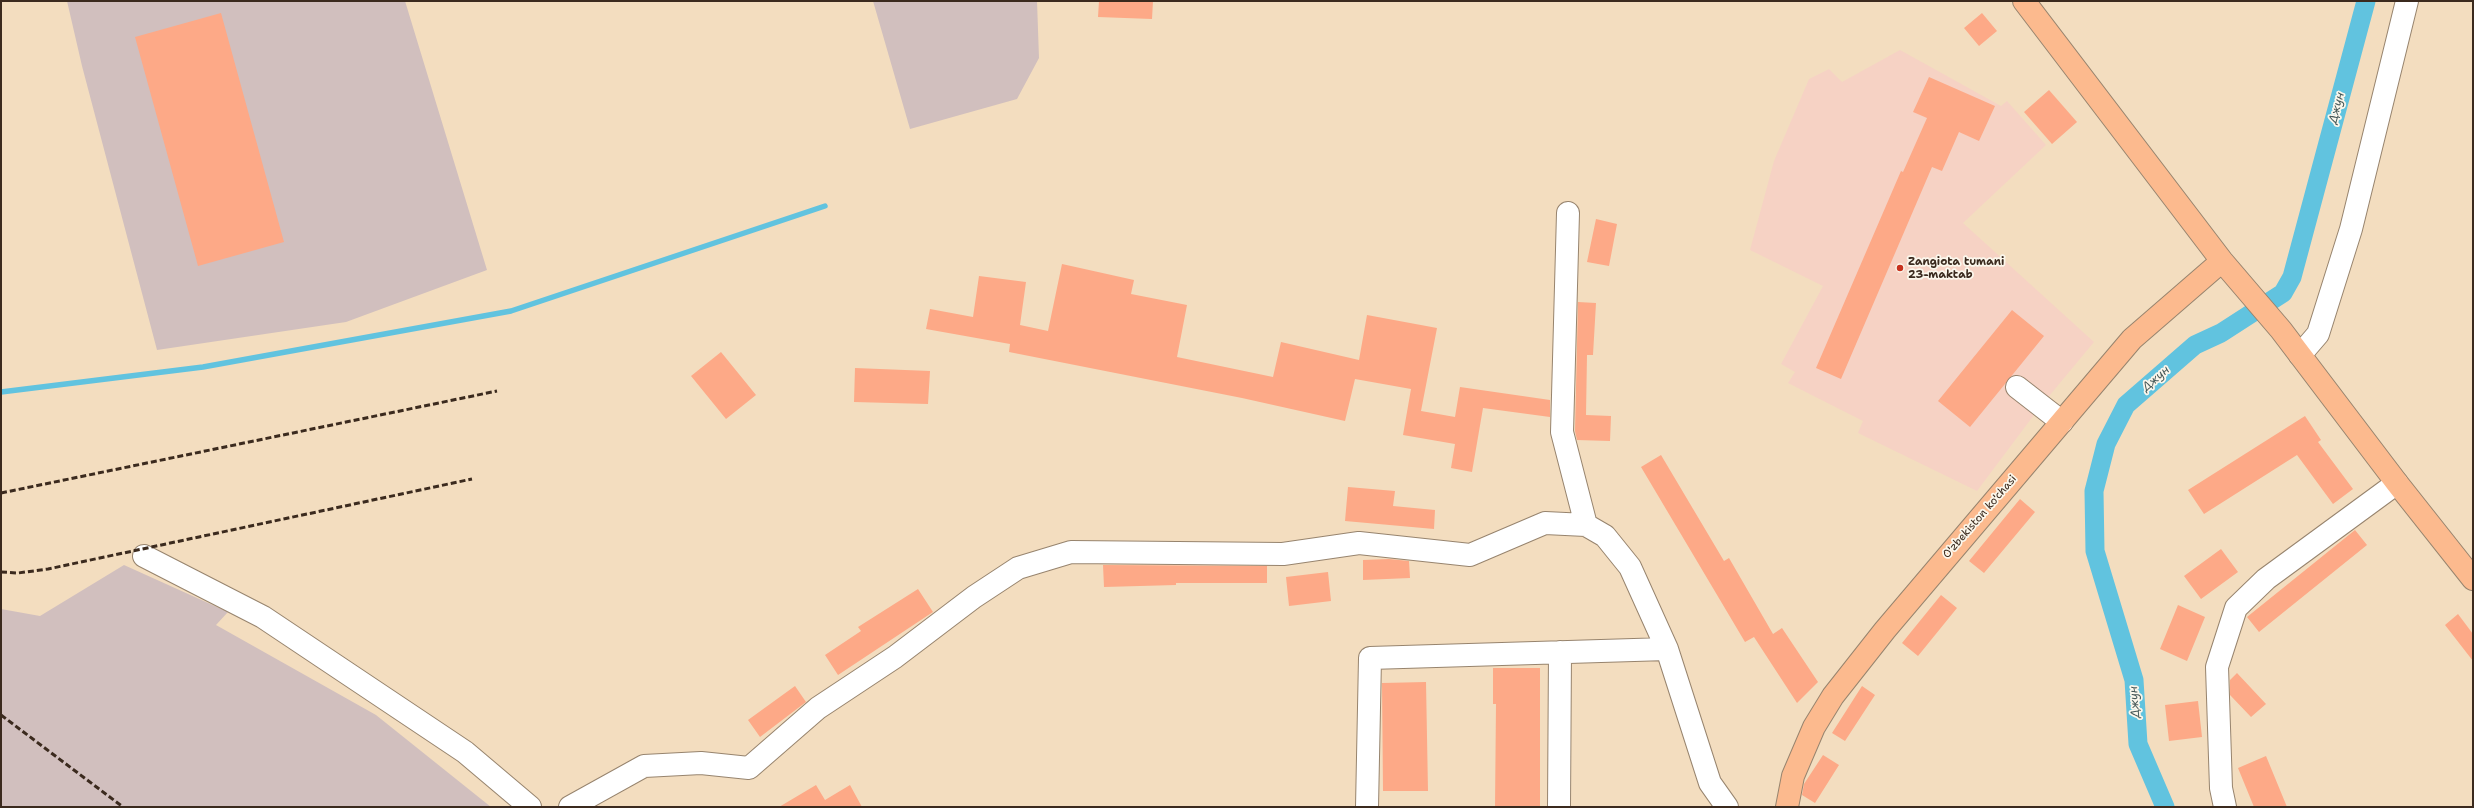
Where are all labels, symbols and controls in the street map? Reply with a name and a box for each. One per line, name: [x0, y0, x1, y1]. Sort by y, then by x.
water label: Джун: [2326, 91, 2348, 125]
place label: Zangiota tumani 23-maktab: [1908, 255, 2004, 281]
marker: Zangiota tumani 23-maktab: [1895, 263, 1905, 273]
water label: Джун: [2139, 363, 2173, 395]
street label: O'zbekiston ko'chasi: [1940, 473, 2020, 561]
water label: Джун: [2127, 686, 2143, 718]

